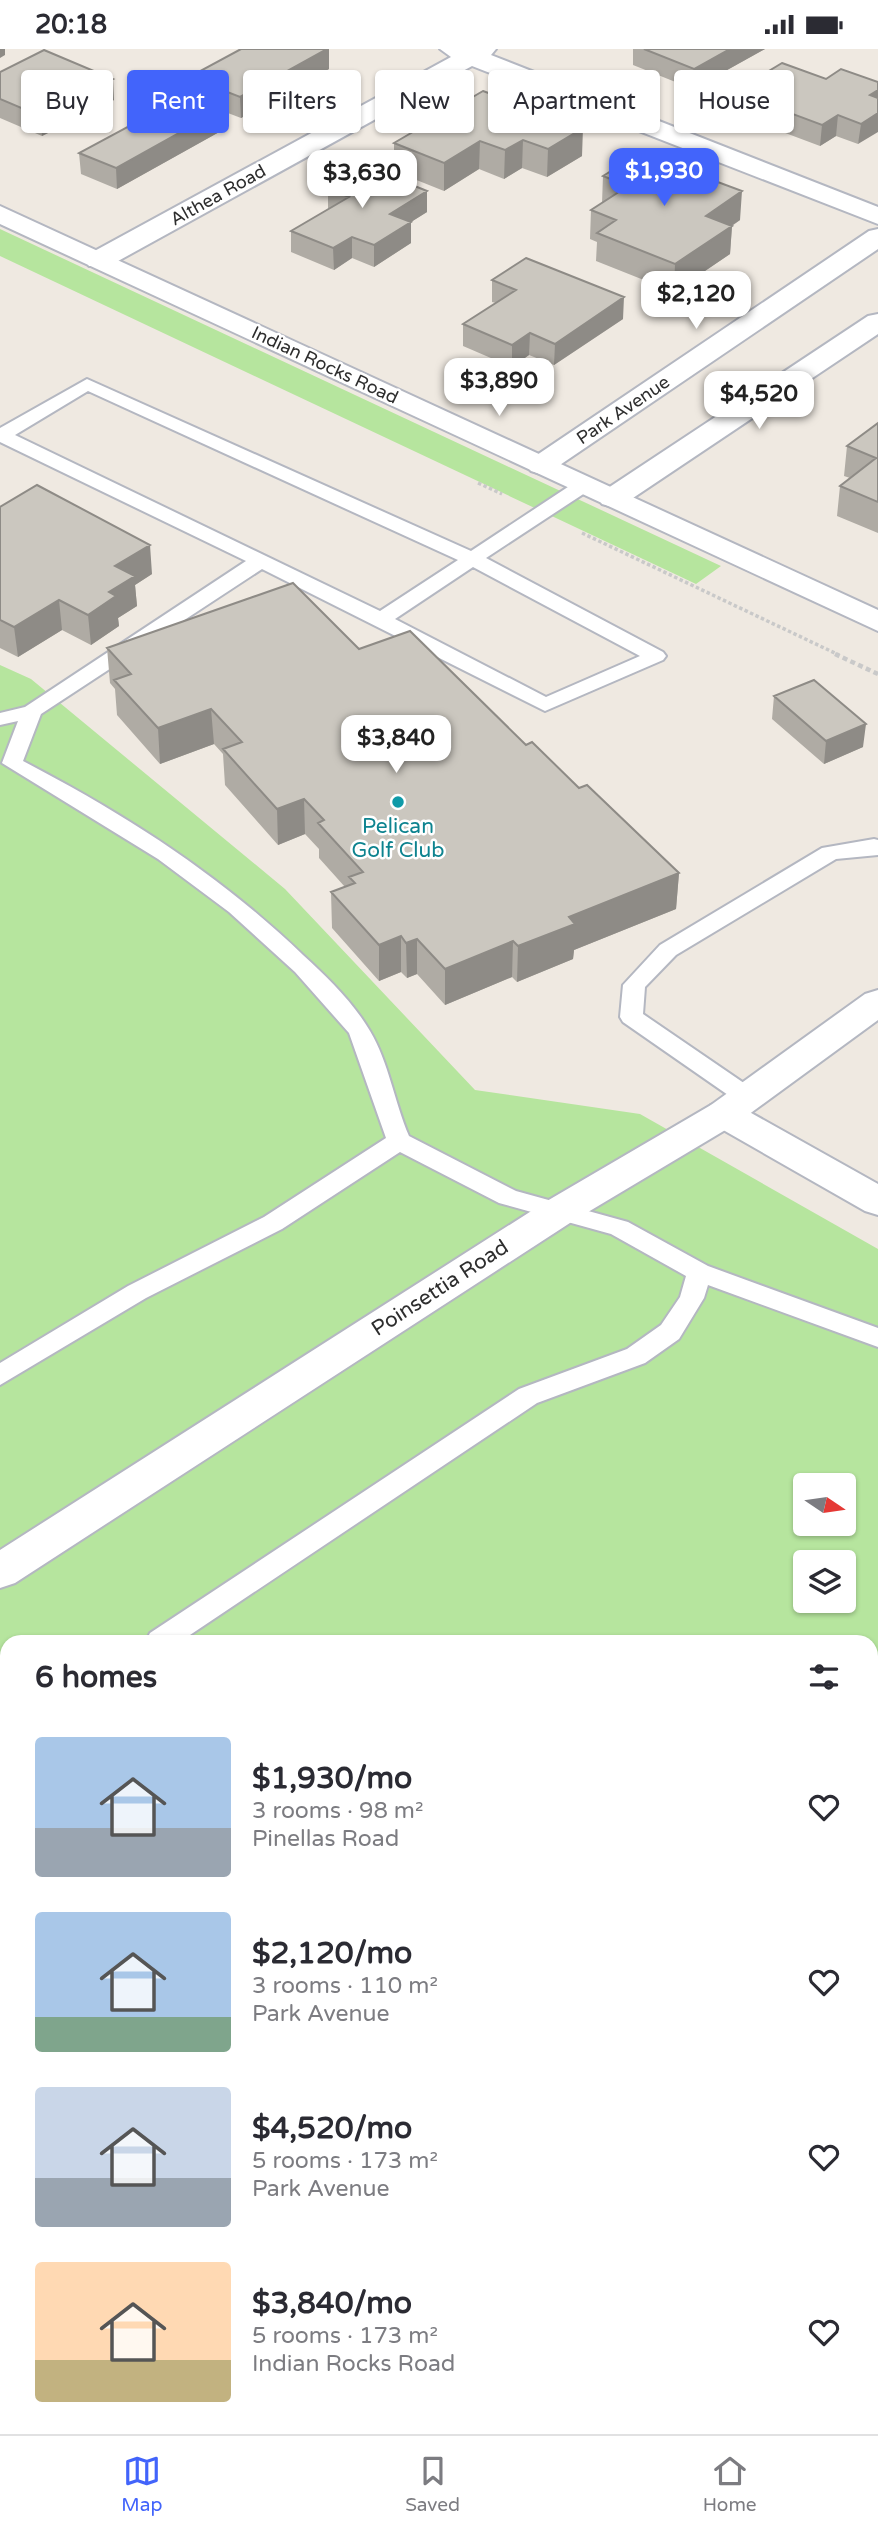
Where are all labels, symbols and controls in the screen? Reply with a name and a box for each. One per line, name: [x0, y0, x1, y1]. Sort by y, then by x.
text: 20:18: [35, 9, 107, 40]
chip: Buy: [21, 70, 113, 133]
chip: Rent: [127, 70, 229, 133]
chip: Filters: [243, 70, 361, 133]
chip: New: [375, 70, 474, 133]
chip: Apartment: [488, 70, 660, 133]
chip: House: [674, 70, 794, 133]
pin: $1,930: [607, 149, 721, 208]
pin: $3,630: [305, 151, 419, 210]
text: $1,930: [625, 157, 703, 185]
text: $3,630: [323, 159, 401, 187]
street label: Althea Road: [166, 160, 270, 230]
pin: $2,120: [639, 271, 753, 331]
text: $2,120: [657, 280, 735, 308]
street label: Indian Rocks Road: [248, 321, 402, 409]
pin: $3,890: [442, 359, 556, 418]
text: $3,890: [460, 367, 538, 395]
street label: Park Avenue: [572, 371, 674, 449]
pin: $4,520: [702, 371, 816, 431]
text: $4,520: [720, 380, 798, 408]
pin: $3,840: [339, 715, 453, 775]
text: $3,840: [357, 724, 435, 752]
marker: Pelican Golf Club: [390, 794, 406, 810]
place label: Pelican Golf Club: [351, 814, 445, 863]
street label: Poinsettia Road: [367, 1235, 513, 1341]
north arrow: [793, 1473, 856, 1537]
map controls: [793, 1473, 856, 1613]
button: layers: [793, 1550, 856, 1613]
icon: filters: [805, 1658, 843, 1696]
text: 6 homes: [35, 1659, 157, 1696]
text: $1,930/mo: [252, 1760, 412, 1797]
icon: home: [91, 1765, 175, 1849]
icon: heart: [805, 1788, 843, 1826]
text: 3 rooms · 98 m²: [252, 1797, 423, 1825]
text: Pinellas Road: [252, 1825, 399, 1853]
text: $2,120/mo: [252, 1935, 412, 1972]
icon: home: [91, 1940, 175, 2024]
icon: heart: [805, 1963, 843, 2001]
text: 3 rooms · 110 m²: [252, 1972, 438, 2000]
text: Park Avenue: [252, 2000, 389, 2028]
text: $4,520/mo: [252, 2110, 412, 2147]
icon: home: [91, 2115, 175, 2199]
icon: heart: [805, 2138, 843, 2176]
text: 5 rooms · 173 m²: [252, 2147, 438, 2175]
text: Park Avenue: [252, 2175, 389, 2203]
text: $3,840/mo: [252, 2285, 412, 2322]
icon: home: [91, 2290, 175, 2374]
icon: heart: [805, 2313, 843, 2351]
text: 5 rooms · 173 m²: [252, 2322, 438, 2350]
text: Indian Rocks Road: [252, 2350, 455, 2378]
tab: Map: [121, 2452, 162, 2516]
tab: Saved: [405, 2452, 460, 2516]
tab: Home: [703, 2452, 757, 2516]

